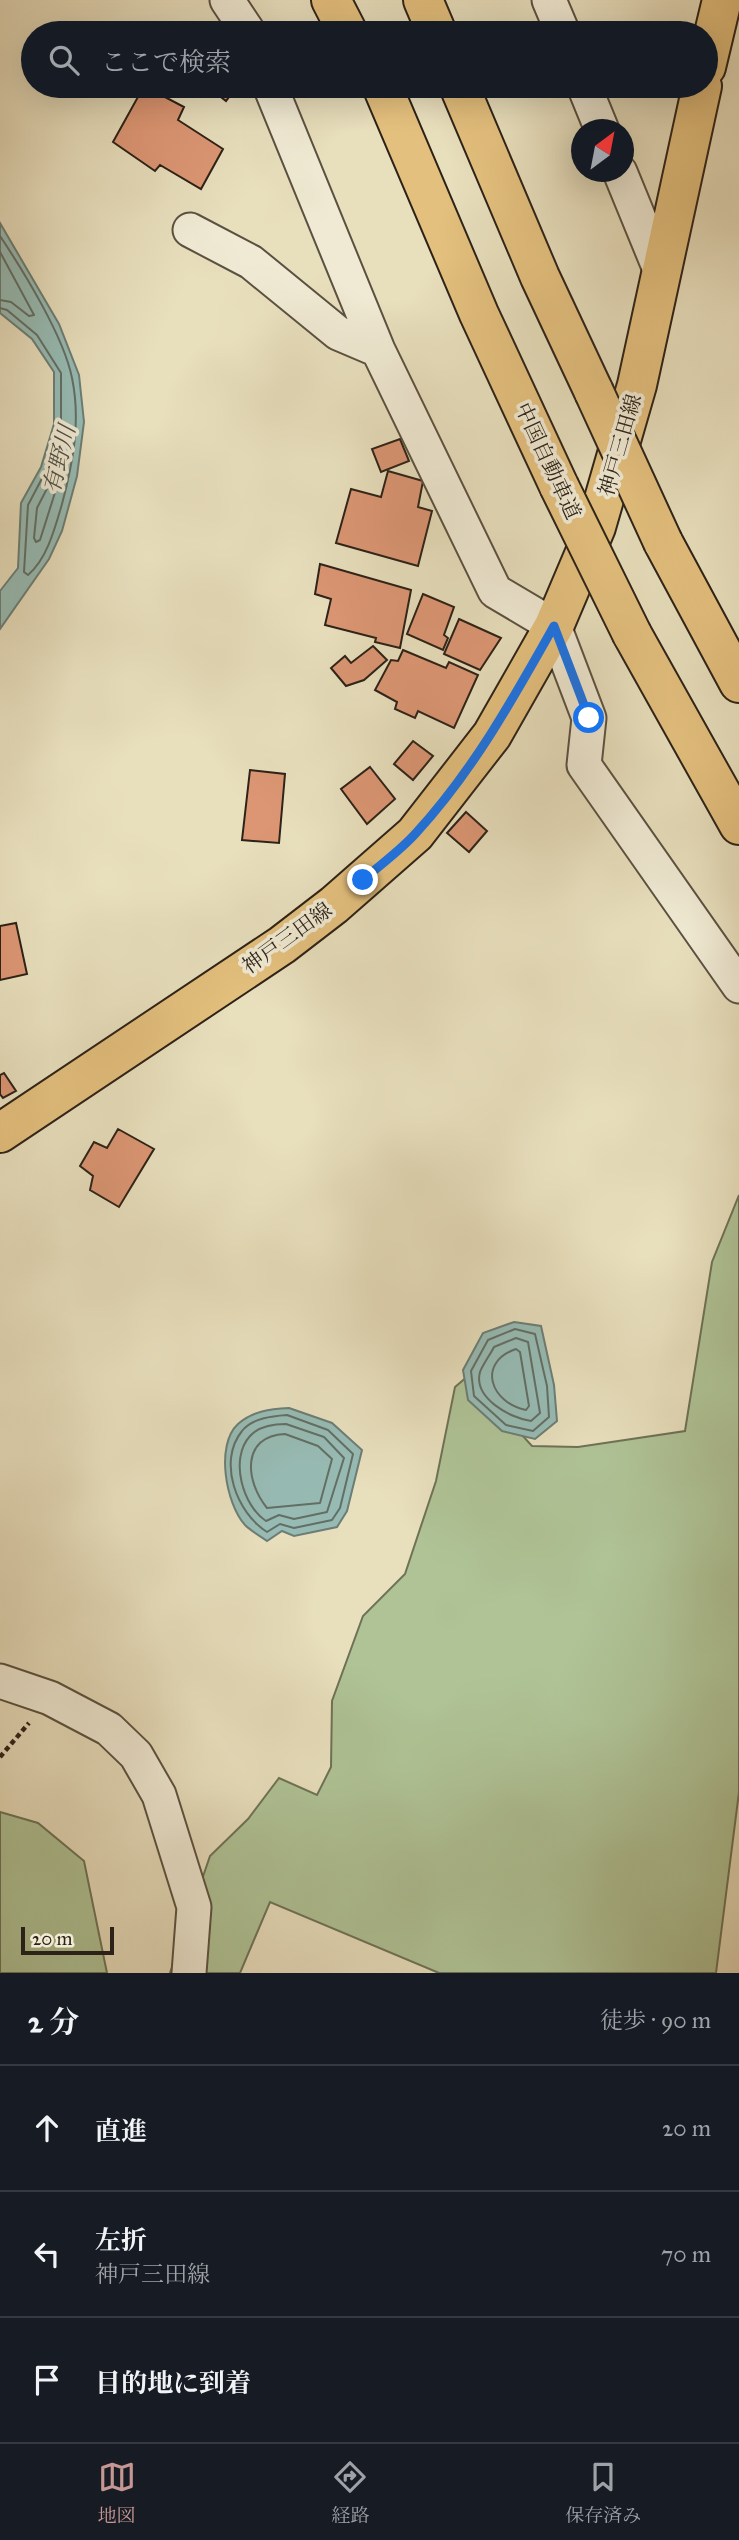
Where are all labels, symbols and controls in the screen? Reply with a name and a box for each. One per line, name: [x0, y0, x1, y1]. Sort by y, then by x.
search box: [21, 21, 718, 98]
icon: search: [45, 41, 83, 79]
text: ここで検索: [101, 46, 231, 78]
north arrow: [571, 119, 634, 182]
street label: 神戸三田線: [593, 391, 647, 499]
street label: 中国自動車道: [510, 398, 586, 524]
water label: 有野川: [37, 419, 82, 496]
route start: [573, 702, 604, 733]
route end: [347, 864, 378, 895]
street label: 神戸三田線: [237, 897, 337, 979]
scale bar: [21, 1924, 114, 1956]
text: 20 m: [32, 1927, 73, 1950]
text: 2 分: [28, 2004, 79, 2040]
text: 徒歩 · 90 m: [600, 2006, 711, 2034]
icon: ahead: [28, 2109, 66, 2147]
text: 20 m: [662, 2114, 711, 2142]
text: 直進: [95, 2115, 147, 2147]
text: 左折: [95, 2224, 147, 2256]
icon: left: [28, 2235, 66, 2273]
text: 70 m: [661, 2240, 711, 2268]
text: 神戸三田線: [95, 2260, 210, 2288]
icon: arrive: [28, 2361, 66, 2399]
text: 目的地に到着: [95, 2367, 251, 2399]
tab: 地図: [98, 2458, 136, 2527]
tab: 経路: [331, 2458, 369, 2527]
tab: 保存済み: [565, 2458, 641, 2527]

